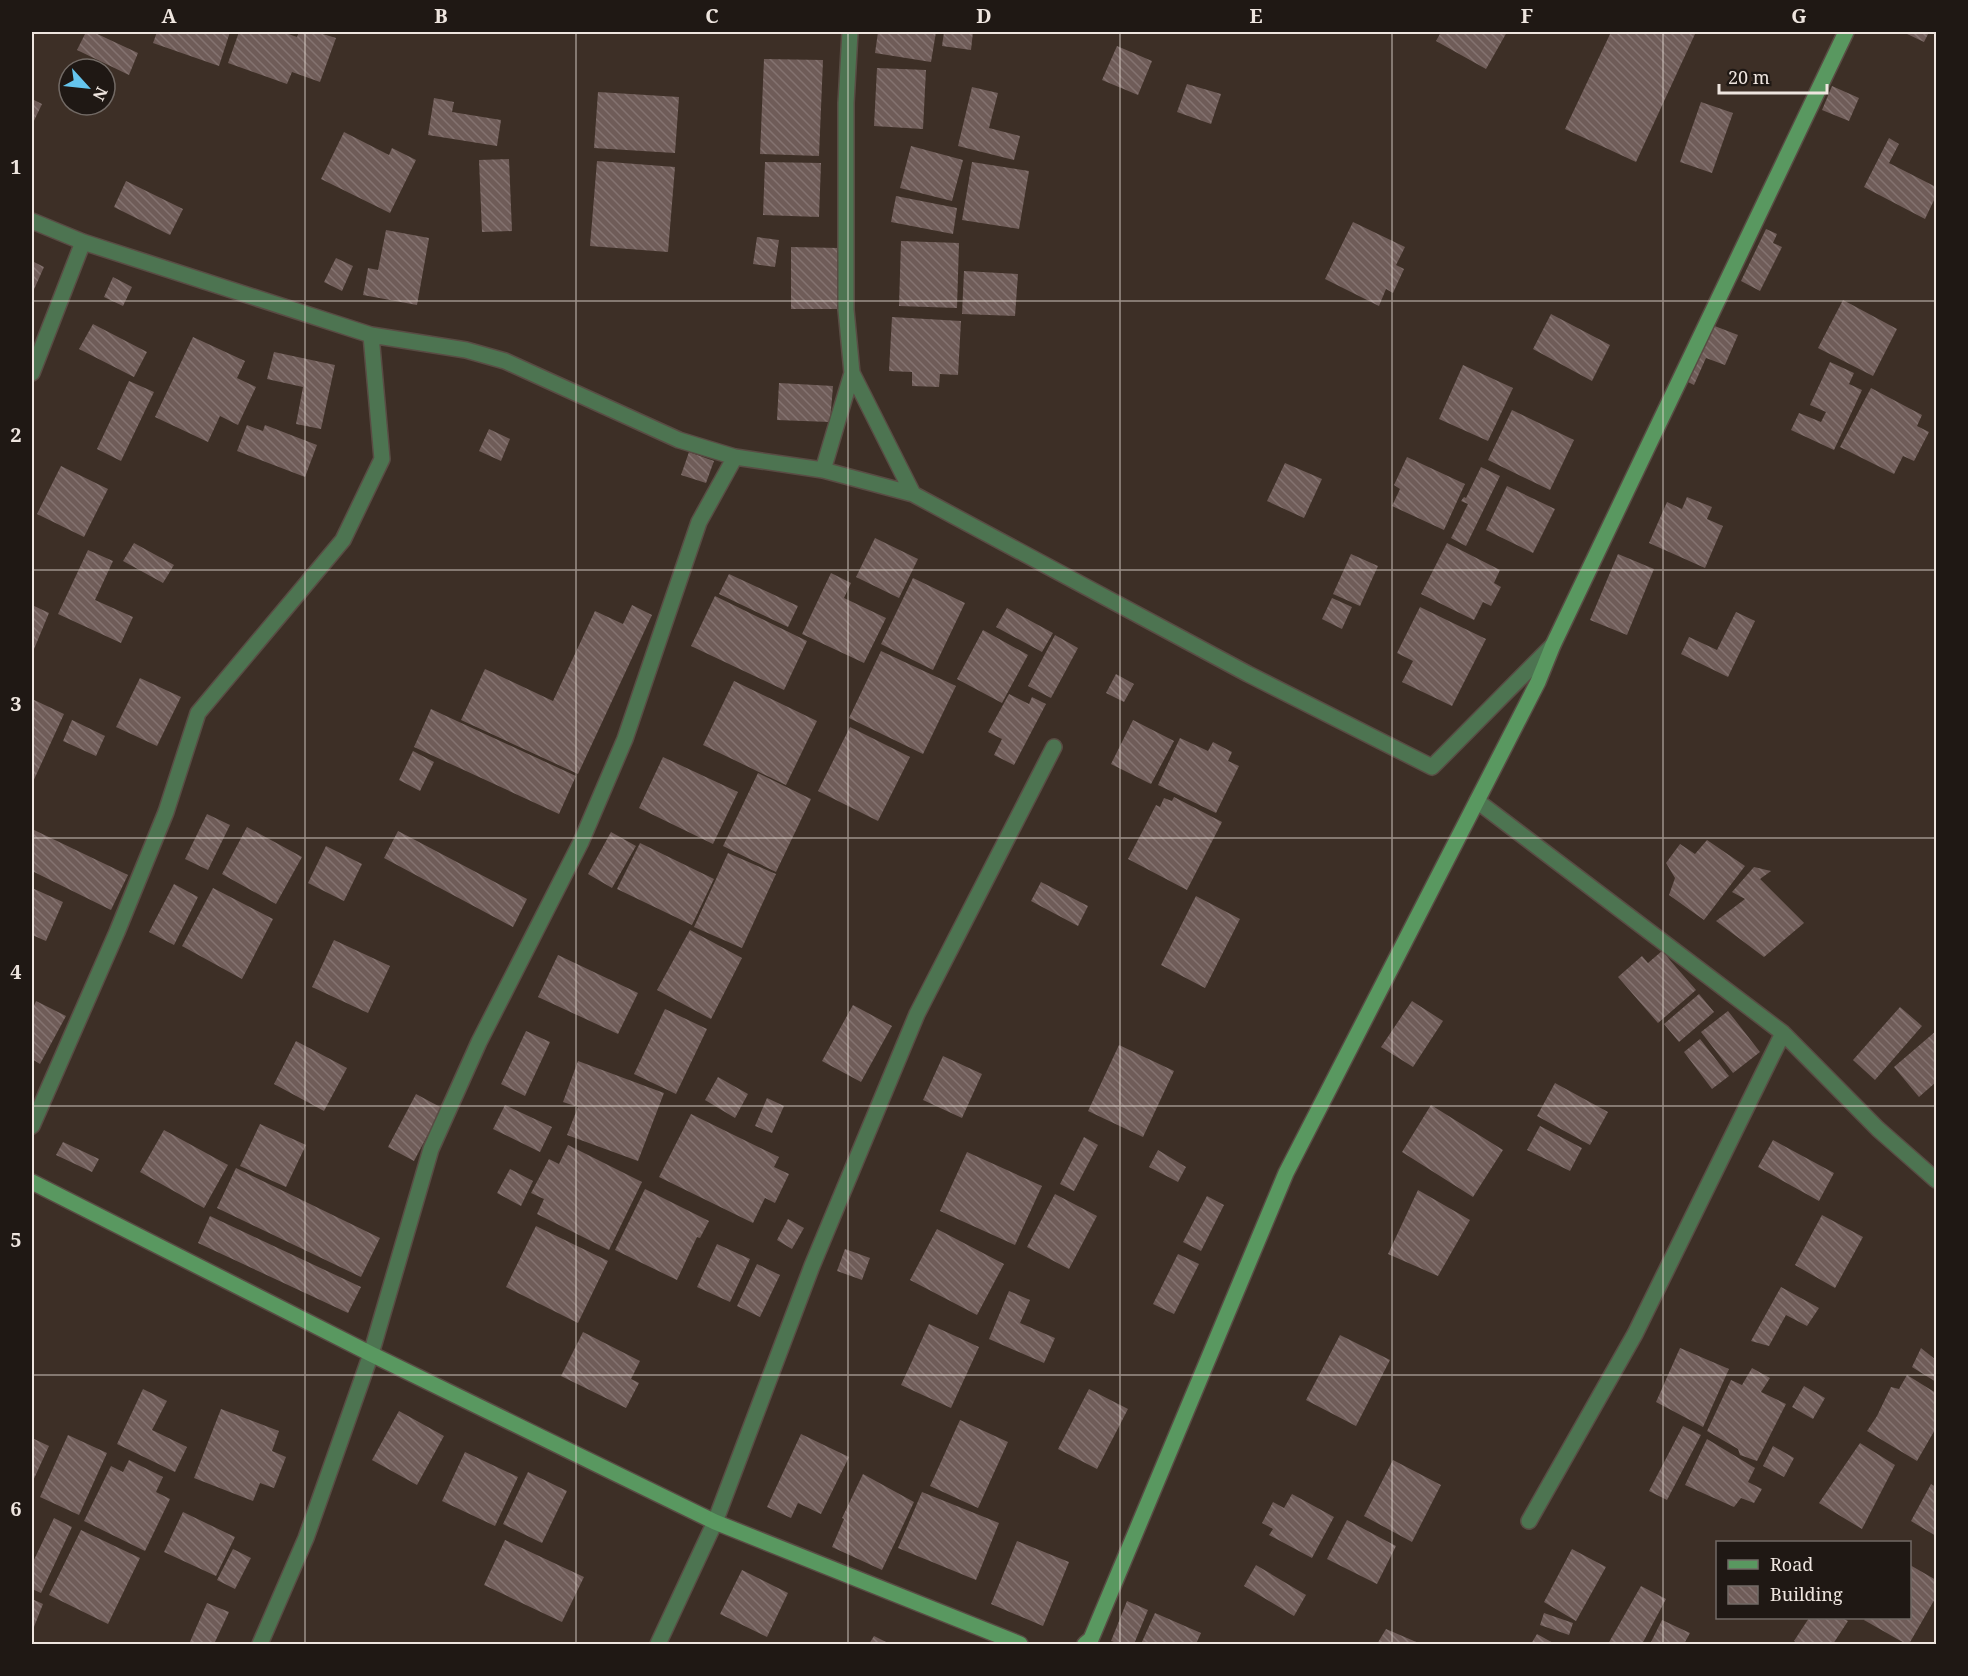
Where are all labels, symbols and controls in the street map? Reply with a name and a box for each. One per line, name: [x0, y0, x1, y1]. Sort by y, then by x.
text: A: [161, 2, 177, 29]
text: B: [434, 2, 448, 29]
text: C: [705, 2, 719, 29]
text: D: [976, 2, 992, 29]
text: E: [1249, 2, 1263, 29]
text: F: [1521, 2, 1533, 29]
text: G: [1791, 2, 1807, 29]
north arrow: [57, 57, 117, 117]
scale bar: [1719, 57, 1827, 95]
text: 20 m: [1728, 65, 1770, 89]
text: N: [88, 83, 113, 105]
text: 1: [10, 153, 22, 180]
text: 2: [10, 421, 22, 448]
text: 3: [10, 690, 22, 717]
text: 4: [10, 958, 22, 985]
text: 5: [10, 1226, 22, 1253]
text: 6: [10, 1495, 22, 1522]
legend: [1716, 1541, 1911, 1619]
text: Road: [1770, 1552, 1813, 1576]
text: Building: [1770, 1582, 1843, 1606]

